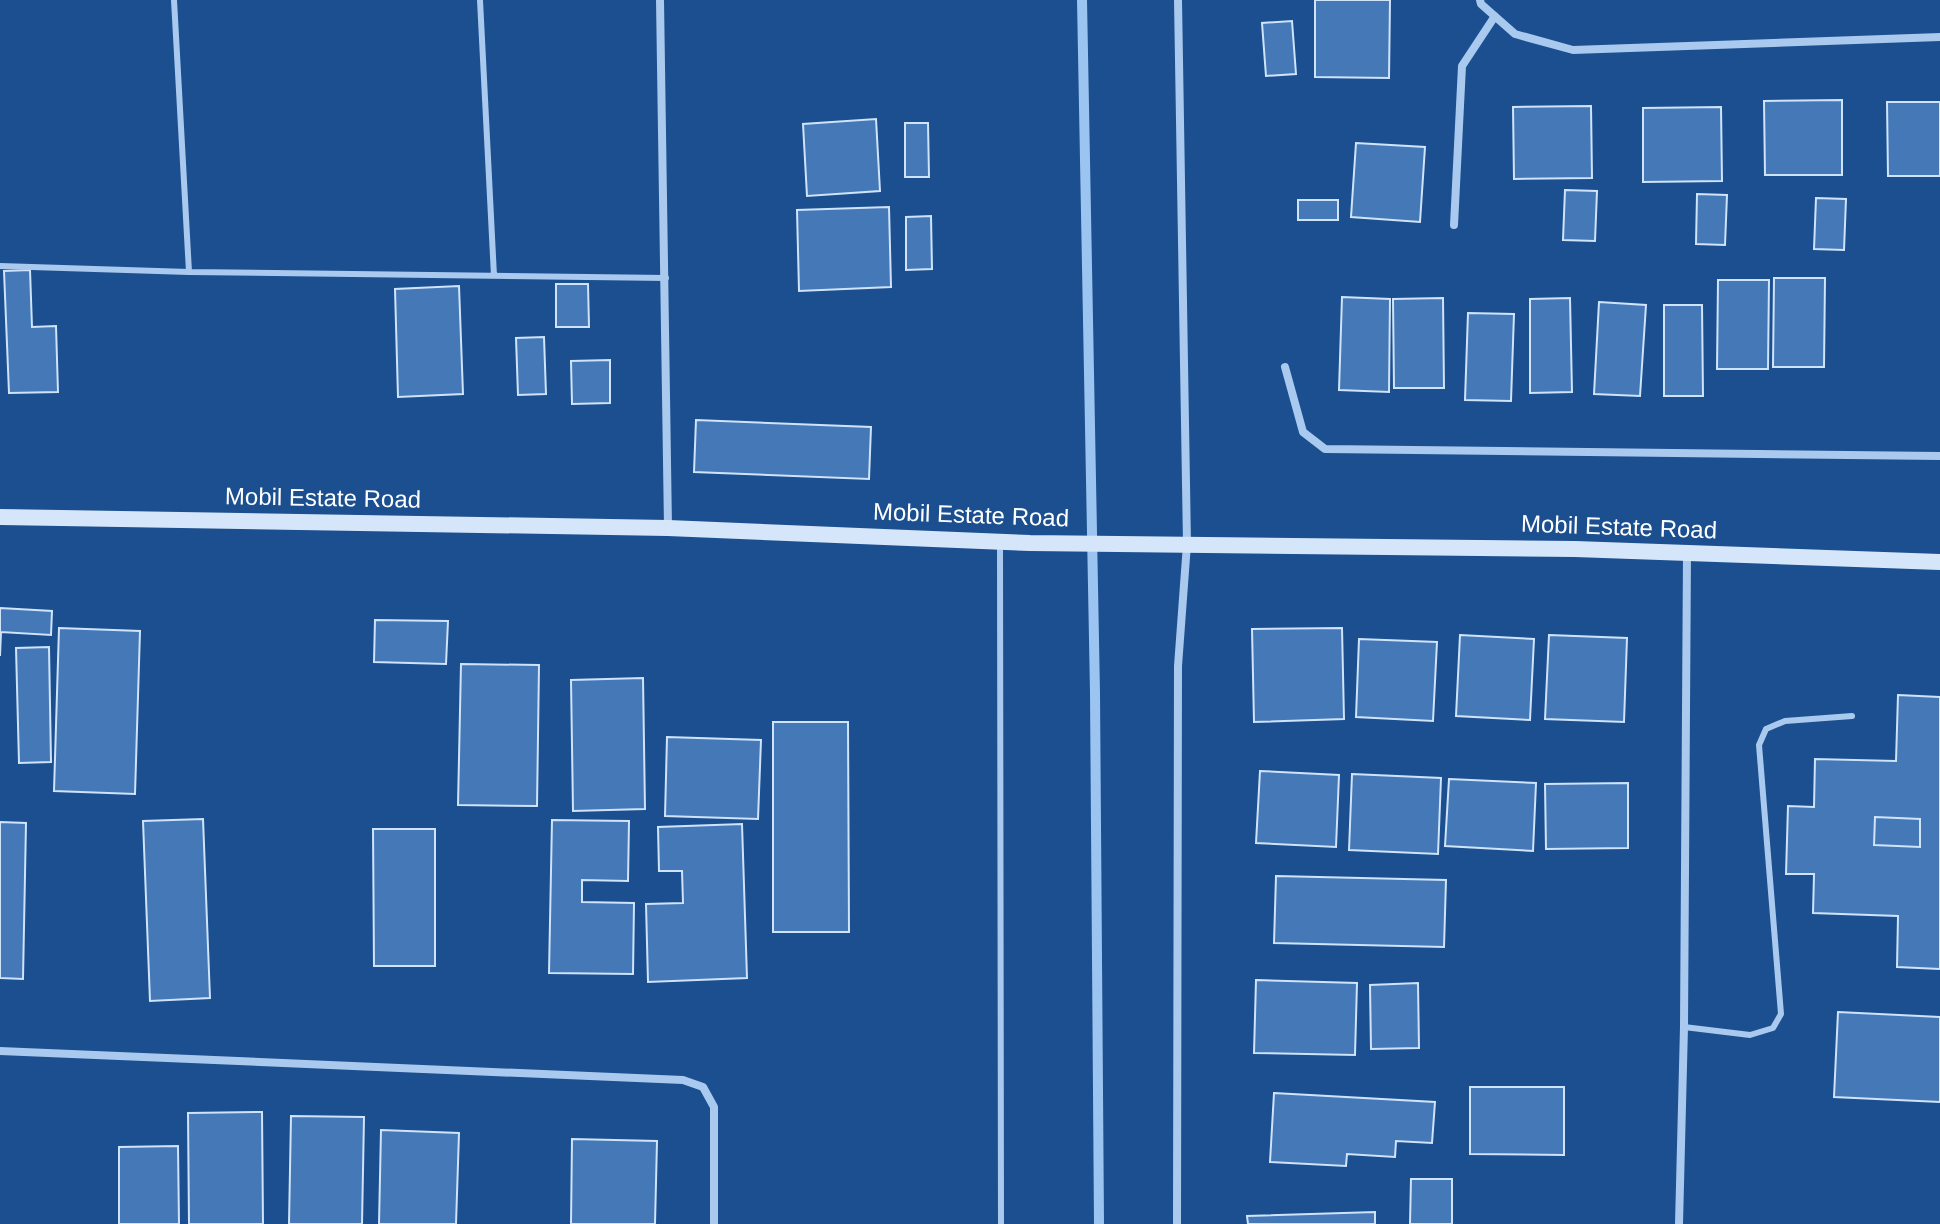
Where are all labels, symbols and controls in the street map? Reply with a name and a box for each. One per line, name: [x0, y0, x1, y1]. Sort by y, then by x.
street label: Mobil Estate Road: [225, 482, 421, 513]
street label: Mobil Estate Road: [873, 498, 1069, 531]
street label: Mobil Estate Road: [1521, 510, 1717, 543]

